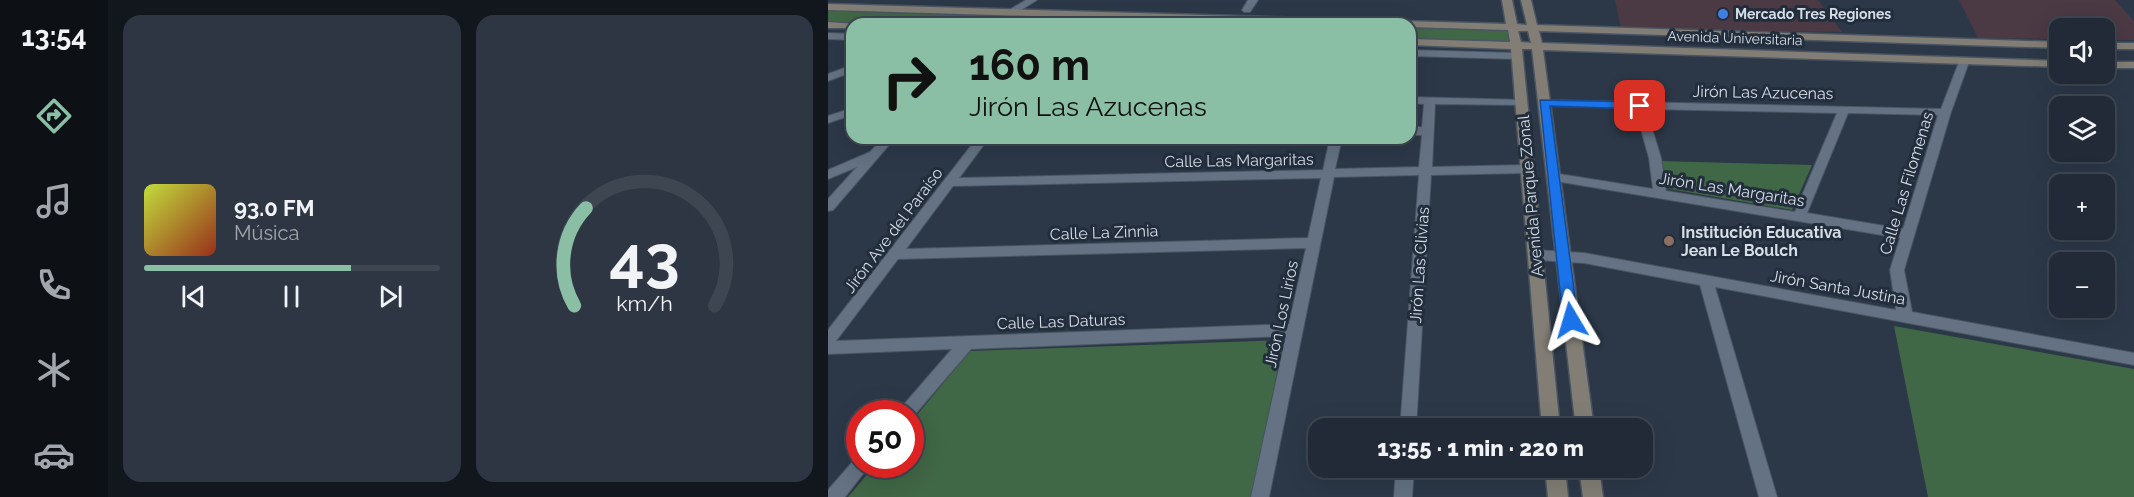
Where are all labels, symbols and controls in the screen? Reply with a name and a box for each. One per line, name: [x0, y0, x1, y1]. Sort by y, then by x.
place label: Mercado Tres Regiones: [1735, 6, 1891, 22]
marker: Mercado Tres Regiones: [1716, 7, 1730, 21]
map controls: [2049, 18, 2115, 318]
button: sound: [2049, 18, 2115, 84]
text: 13:54: [21, 21, 87, 52]
street label: Avenida Universitaria: [1667, 28, 1803, 48]
text: 160 m: [969, 41, 1090, 90]
icon: right: [870, 42, 948, 120]
pin: [1614, 80, 1665, 131]
street label: Jirón Las Azucenas: [1692, 82, 1834, 103]
icon: arrive: [1623, 89, 1656, 122]
text: Jirón Las Azucenas: [969, 91, 1207, 122]
icon: directions: [33, 95, 75, 137]
button: layers: [2049, 96, 2115, 162]
street label: Calle Las Filomenas: [1876, 109, 1937, 257]
street label: Avenida Parque Zonal: [1514, 114, 1547, 277]
street label: Calle Las Margaritas: [1164, 150, 1314, 171]
street label: Jirón Ave del Paraíso: [840, 164, 947, 297]
street label: Jirón Las Margaritas: [1658, 169, 1806, 210]
button: +: [2049, 174, 2115, 240]
icon: music: [33, 180, 75, 222]
text: 93.0 FM: [234, 195, 315, 221]
street label: Jirón Las Clivias: [1406, 206, 1433, 324]
text: Música: [234, 221, 299, 245]
text: 43: [609, 221, 679, 295]
street label: Calle La Zinnia: [1050, 221, 1159, 244]
place label: Institución Educativa Jean Le Boulch: [1681, 223, 1841, 260]
marker: Institución Educativa Jean Le Boulch: [1662, 234, 1676, 248]
button: −: [2049, 252, 2115, 318]
street label: Jirón Los Lirios: [1261, 259, 1302, 369]
icon: phone: [33, 264, 75, 306]
street label: Jirón Santa Justina: [1769, 266, 1907, 309]
icon: previous: [177, 280, 210, 313]
icon: pause: [275, 280, 308, 313]
icon: next: [374, 280, 407, 313]
position arrow: [1539, 288, 1603, 352]
text: km/h: [616, 291, 673, 316]
street label: Calle Las Daturas: [996, 310, 1126, 333]
icon: climate: [33, 349, 75, 391]
speed limit sign: 50: [846, 400, 924, 478]
icon: car: [33, 434, 75, 476]
text: 13:55 · 1 min · 220 m: [1377, 435, 1584, 461]

